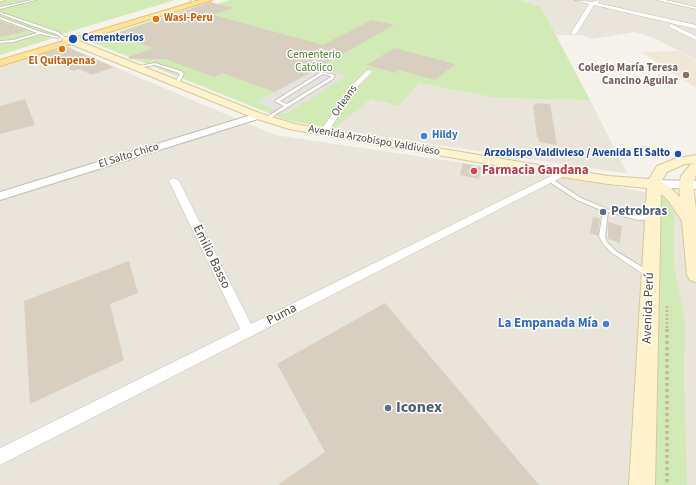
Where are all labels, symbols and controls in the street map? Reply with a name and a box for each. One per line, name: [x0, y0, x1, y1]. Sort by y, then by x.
place label: Wasi-Peru: [164, 12, 213, 26]
marker: Wasi-Peru: [151, 14, 161, 24]
place label: Cementerios: [82, 32, 144, 46]
marker: Cementerios: [67, 33, 79, 45]
marker: El Quitapenas: [57, 44, 67, 54]
park label: Cementerio Católico: [287, 49, 341, 75]
place label: El Quitapenas: [29, 55, 95, 69]
place label: Colegio María Teresa Cancino Aguilar: [578, 62, 678, 88]
marker: Colegio María Teresa Cancino Aguilar: [681, 70, 691, 80]
street label: Orleans: [329, 83, 361, 119]
street label: Avenida Arzobispo Valdivieso: [307, 123, 441, 159]
place label: Hildy: [432, 129, 458, 143]
marker: Hildy: [419, 131, 429, 141]
street label: El Salto Chico: [97, 141, 161, 171]
place label: Arzobispo Valdivieso / Avenida El Salto: [484, 147, 670, 161]
marker: Arzobispo Valdivieso / Avenida El Salto: [673, 149, 683, 159]
place label: Farmacia Gandana: [482, 163, 589, 179]
marker: Farmacia Gandana: [469, 166, 479, 176]
place label: Petrobras: [611, 204, 667, 220]
marker: Petrobras: [598, 207, 608, 217]
street label: Emilio Basso: [189, 223, 233, 291]
street label: Avenida Perú: [640, 272, 658, 344]
street label: Puma: [264, 301, 300, 329]
place label: La Empanada Mía: [498, 316, 598, 332]
marker: La Empanada Mía: [601, 319, 611, 329]
place label: Iconex: [396, 398, 442, 418]
marker: Iconex: [383, 403, 393, 413]

